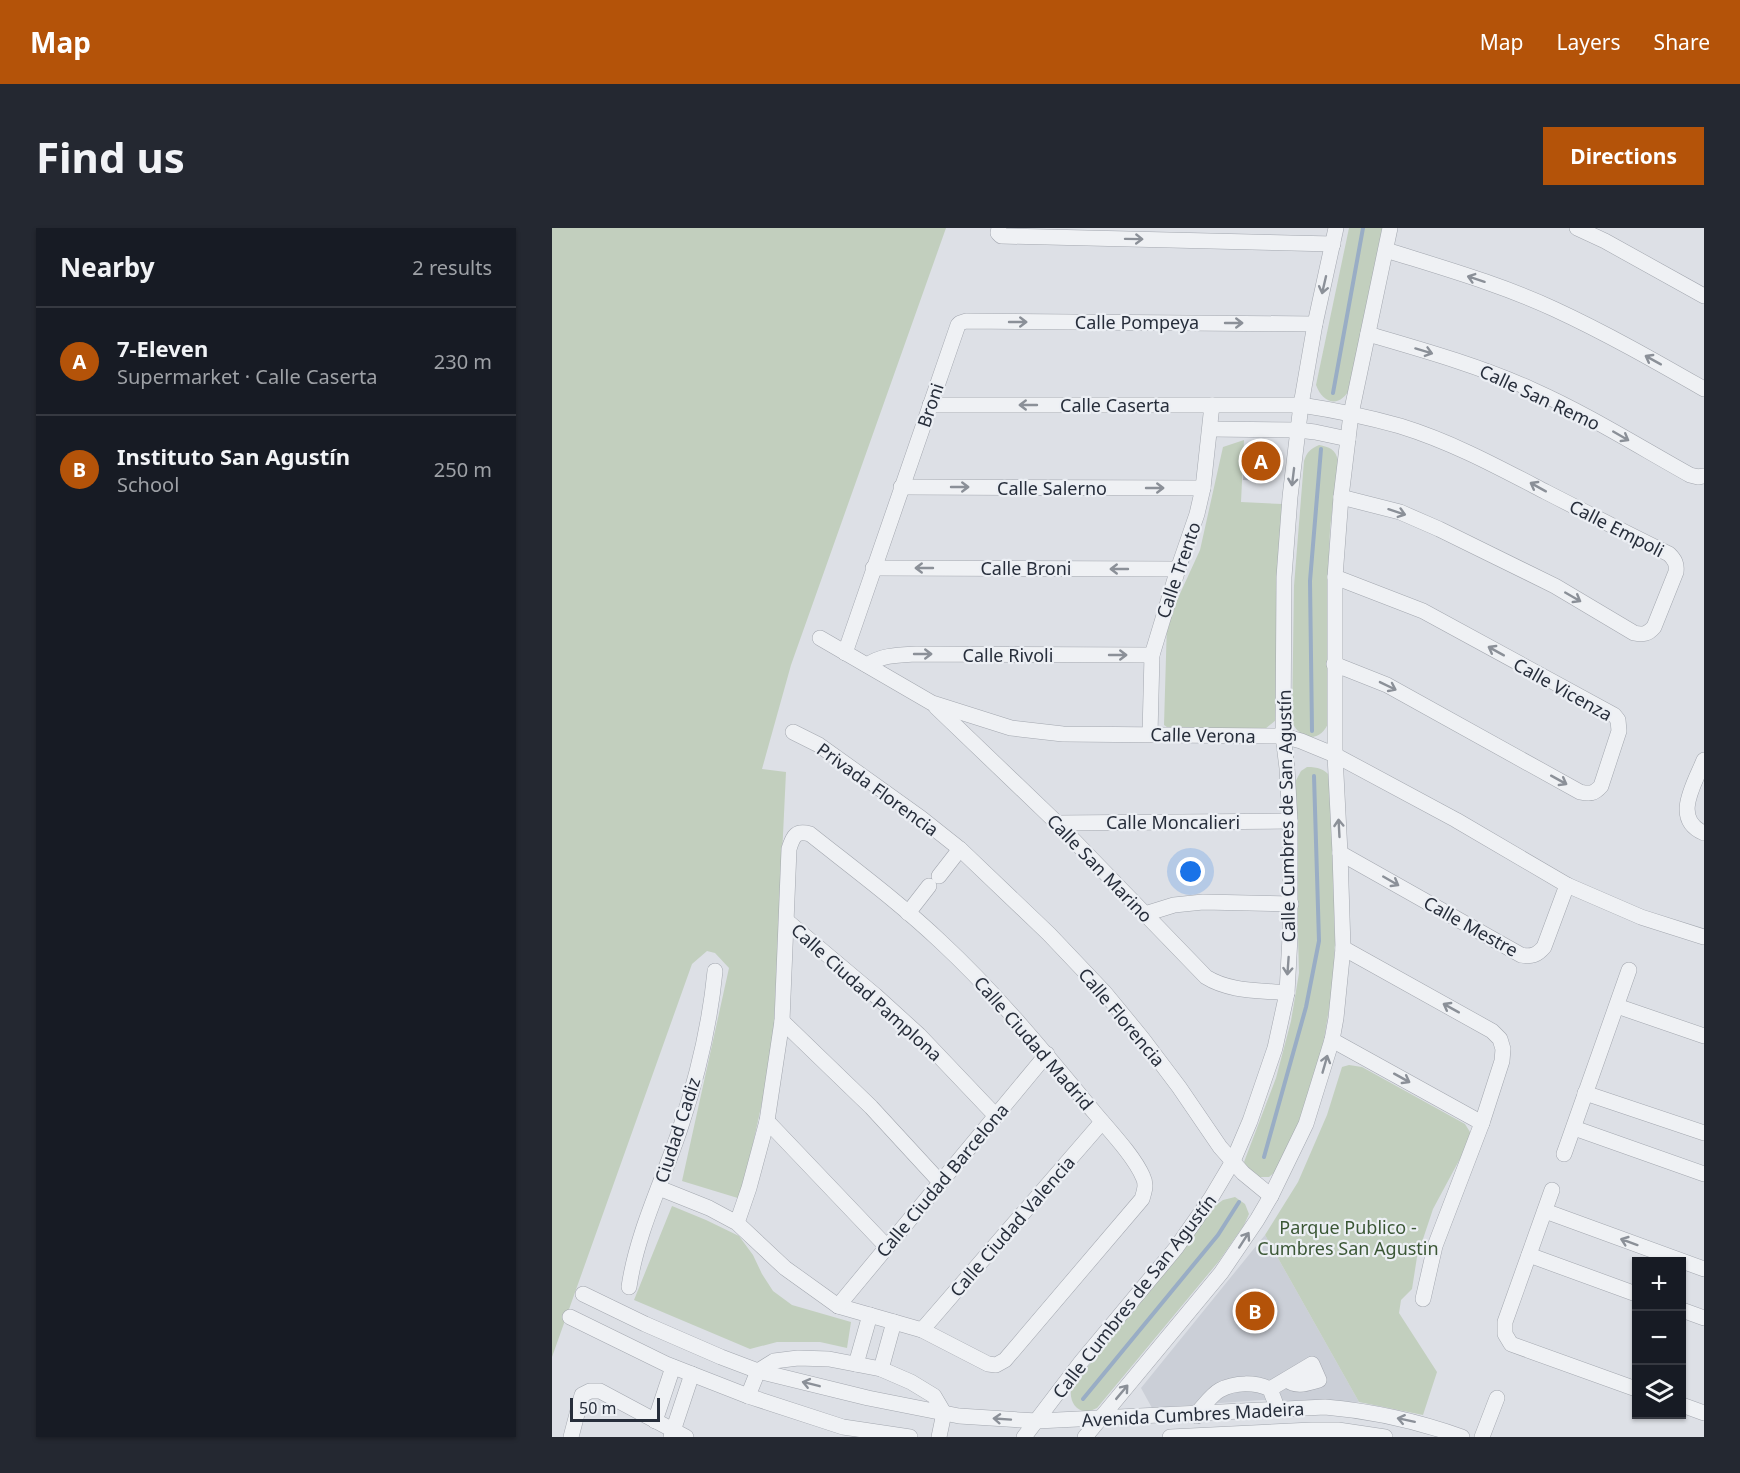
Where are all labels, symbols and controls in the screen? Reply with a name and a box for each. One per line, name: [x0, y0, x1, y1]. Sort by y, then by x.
text: Map: [30, 23, 91, 61]
text: Map: [1480, 28, 1524, 56]
text: Layers: [1557, 28, 1621, 56]
text: Share: [1654, 28, 1710, 56]
button: Directions: [1543, 127, 1704, 185]
text: Find us: [36, 128, 185, 185]
one-way arrow: [1123, 233, 1143, 245]
text: Nearby: [60, 249, 155, 285]
text: 2 results: [412, 254, 492, 281]
one-way arrow: [1467, 273, 1486, 284]
one-way arrow: [1317, 275, 1329, 294]
street label: Calle Pompeya: [1075, 310, 1199, 334]
one-way arrow: [1008, 316, 1028, 327]
one-way arrow: [1224, 317, 1244, 329]
text: 7-Eleven: [117, 333, 208, 363]
one-way arrow: [1414, 346, 1433, 357]
text: A: [73, 348, 86, 375]
text: 230 m: [434, 348, 492, 375]
one-way arrow: [1645, 354, 1662, 366]
street label: Calle San Remo: [1476, 359, 1604, 435]
text: Supermarket · Calle Caserta: [117, 363, 377, 390]
street label: Broni: [911, 380, 949, 430]
street label: Calle Caserta: [1060, 393, 1170, 417]
one-way arrow: [1018, 399, 1038, 411]
one-way arrow: [1612, 431, 1629, 443]
pin: A: [1242, 438, 1280, 484]
text: Instituto San Agustín: [117, 441, 350, 471]
text: B: [73, 456, 86, 483]
text: 250 m: [434, 456, 492, 483]
one-way arrow: [1287, 467, 1298, 487]
text: School: [117, 471, 179, 498]
street label: Calle Salerno: [997, 476, 1107, 500]
one-way arrow: [1530, 481, 1547, 493]
one-way arrow: [949, 482, 969, 493]
one-way arrow: [1144, 482, 1164, 494]
street label: Calle Empoli: [1565, 494, 1669, 562]
one-way arrow: [1388, 507, 1407, 518]
street label: Calle Trento: [1150, 519, 1206, 621]
street label: Calle Broni: [980, 556, 1072, 580]
one-way arrow: [915, 562, 935, 574]
one-way arrow: [1110, 563, 1130, 575]
one-way arrow: [1564, 591, 1581, 603]
street label: Calle Rivoli: [963, 643, 1053, 667]
one-way arrow: [1488, 645, 1505, 657]
one-way arrow: [912, 648, 932, 660]
one-way arrow: [1107, 649, 1127, 661]
street label: Calle Vicenza: [1509, 652, 1617, 726]
one-way arrow: [1379, 681, 1397, 693]
street label: Calle Cumbres de San Agustín: [1272, 689, 1300, 943]
street label: Calle Verona: [1150, 722, 1256, 748]
street label: Privada Florencia: [812, 737, 944, 841]
one-way arrow: [1550, 774, 1567, 786]
street label: Calle San Marino: [1042, 809, 1158, 927]
street label: Calle Moncalieri: [1106, 810, 1240, 834]
one-way arrow: [1333, 819, 1344, 839]
your location: [1176, 857, 1205, 886]
one-way arrow: [1382, 876, 1399, 888]
street label: Calle Mestre: [1420, 890, 1522, 962]
street label: Calle Ciudad Pamplona: [786, 918, 948, 1066]
one-way arrow: [1283, 955, 1294, 975]
street label: Calle Florencia: [1074, 962, 1170, 1072]
street label: Calle Ciudad Madrid: [969, 971, 1099, 1115]
one-way arrow: [1443, 1002, 1460, 1014]
one-way arrow: [1320, 1055, 1332, 1074]
one-way arrow: [1392, 1073, 1410, 1084]
street label: Ciudad Cadiz: [649, 1074, 705, 1186]
street label: Calle Ciudad Barcelona: [870, 1098, 1014, 1262]
street label: Calle Ciudad Valencia: [944, 1150, 1080, 1302]
street label: Calle Cumbres de San Agustín: [1047, 1189, 1221, 1403]
park label: Parque Publico - Cumbres San Agustin: [1257, 1215, 1439, 1260]
one-way arrow: [1237, 1231, 1250, 1248]
one-way arrow: [1621, 1235, 1639, 1246]
map controls: [1632, 1257, 1686, 1419]
button: +: [1632, 1257, 1686, 1311]
pin: B: [1236, 1288, 1274, 1334]
button: −: [1632, 1311, 1686, 1365]
button: layers: [1632, 1365, 1686, 1419]
one-way arrow: [802, 1377, 821, 1389]
one-way arrow: [1115, 1384, 1128, 1400]
scale bar: [570, 1395, 660, 1422]
street label: Avenida Cumbres Madeira: [1081, 1396, 1305, 1432]
text: 50 m: [579, 1397, 616, 1419]
one-way arrow: [993, 1413, 1013, 1424]
one-way arrow: [1396, 1414, 1415, 1426]

